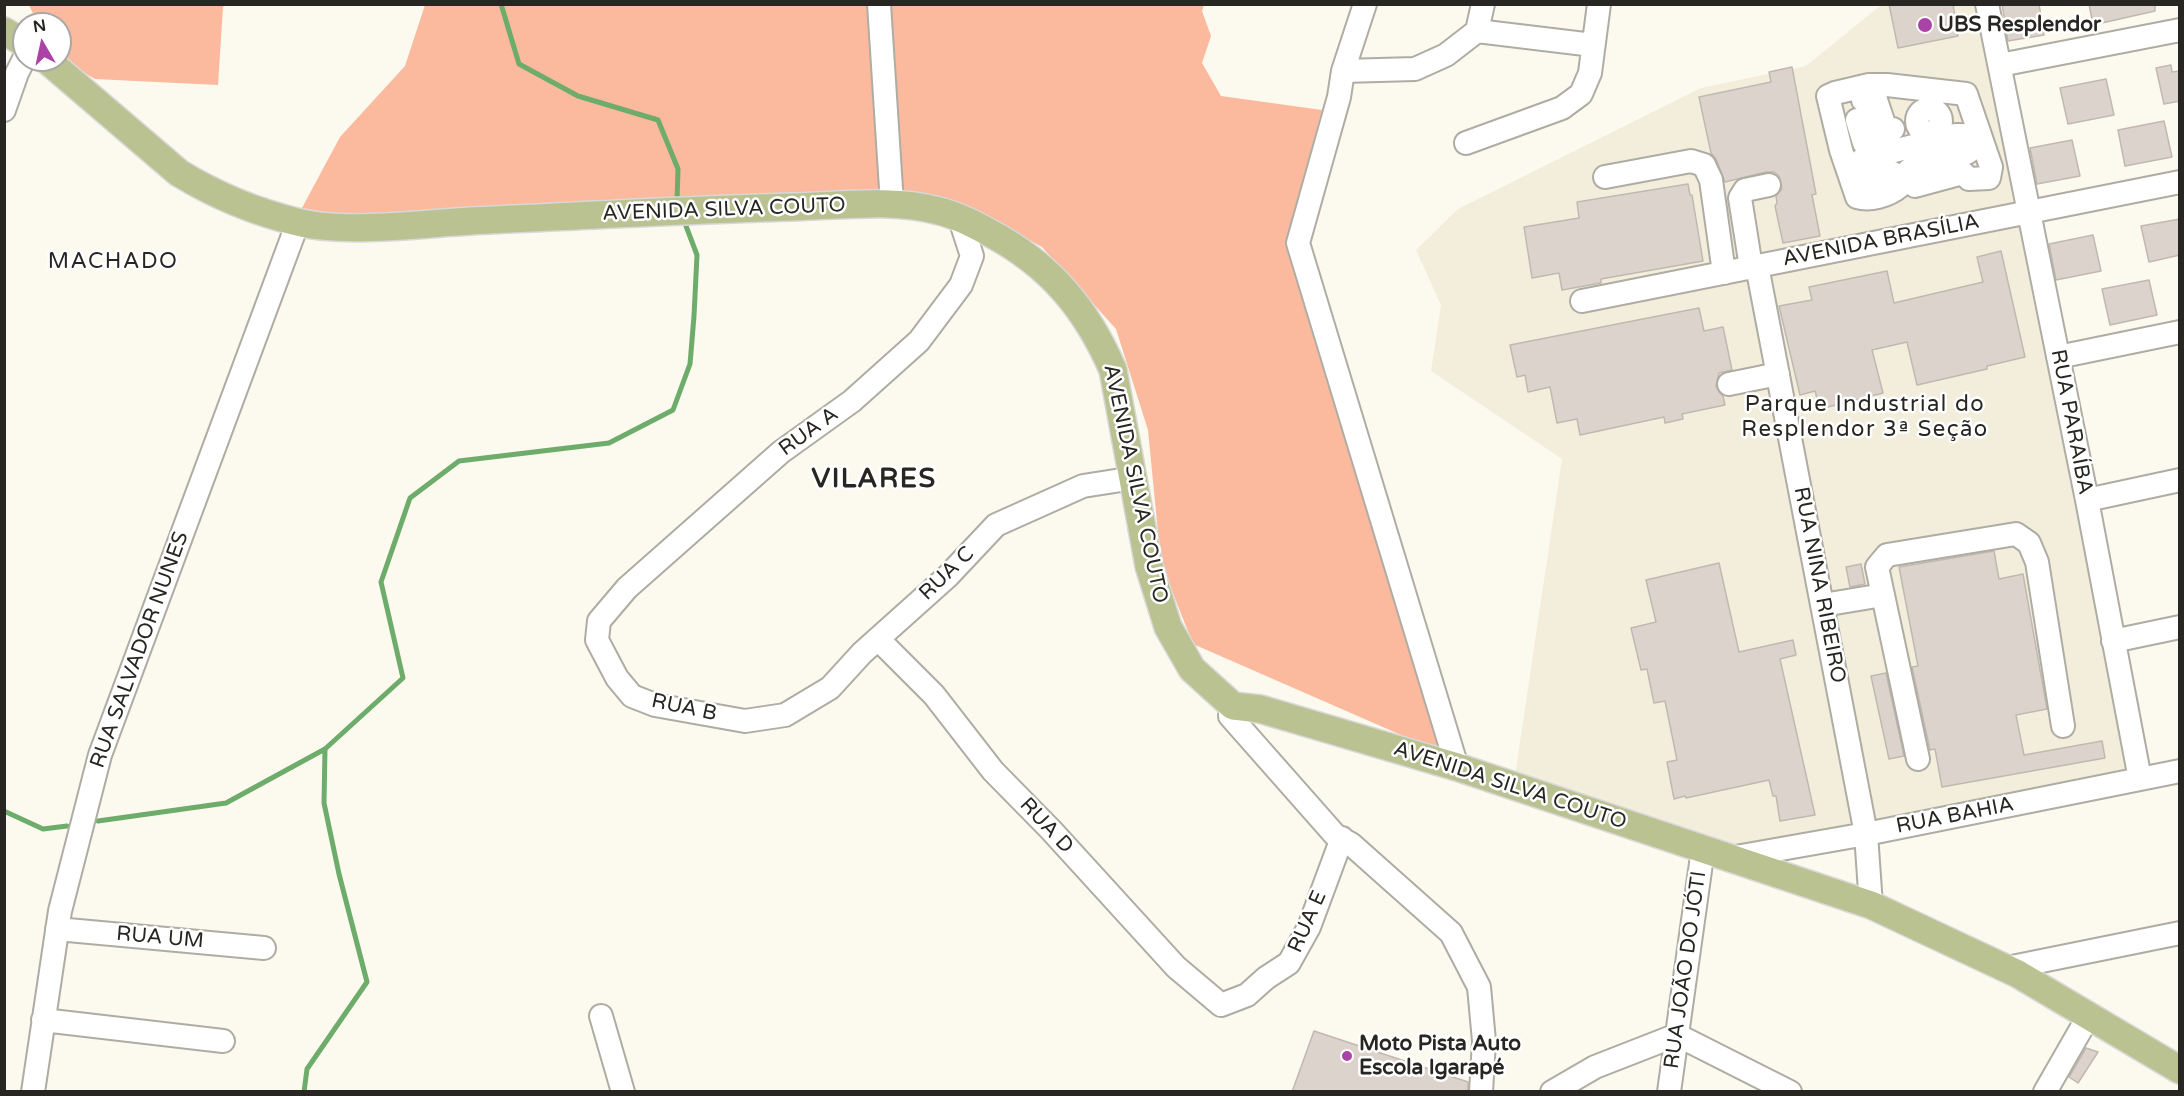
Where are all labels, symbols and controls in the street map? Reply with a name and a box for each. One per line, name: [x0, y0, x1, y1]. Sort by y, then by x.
north arrow: [12, 12, 72, 72]
place label: UBS Resplendor: [1938, 12, 2101, 38]
text: N: [32, 15, 47, 37]
marker: UBS Resplendor: [1916, 16, 1934, 34]
street label: AVENIDA SILVA COUTO: [602, 193, 846, 227]
street label: AVENIDA BRASÍLIA: [1780, 210, 1982, 272]
district label: MACHADO: [48, 249, 178, 275]
street label: RUA PARAÍBA: [2045, 347, 2097, 497]
street label: AVENIDA SILVA COUTO: [1097, 362, 1173, 606]
district label: Parque Industrial do Resplendor 3ª Seção: [1745, 392, 1985, 444]
street label: RUA A: [774, 402, 844, 462]
district label: VILARES: [811, 464, 937, 496]
street label: RUA NINA RIBEIRO: [1788, 485, 1850, 685]
street label: RUA SALVADOR NUNES: [85, 528, 195, 772]
street label: RUA C: [914, 542, 980, 606]
street label: RUA B: [649, 689, 719, 727]
street label: AVENIDA SILVA COUTO: [1390, 736, 1630, 836]
street label: RUA BAHIA: [1894, 792, 2016, 840]
street label: RUA D: [1014, 793, 1078, 859]
street label: RUA JOÃO DO JÓTI: [1660, 870, 1712, 1070]
street label: RUA E: [1283, 887, 1333, 957]
street label: RUA UM: [115, 922, 205, 954]
place label: Moto Pista Auto Escola Igarapé: [1359, 1031, 1521, 1081]
marker: Moto Pista Auto Escola Igarapé: [1340, 1049, 1354, 1063]

